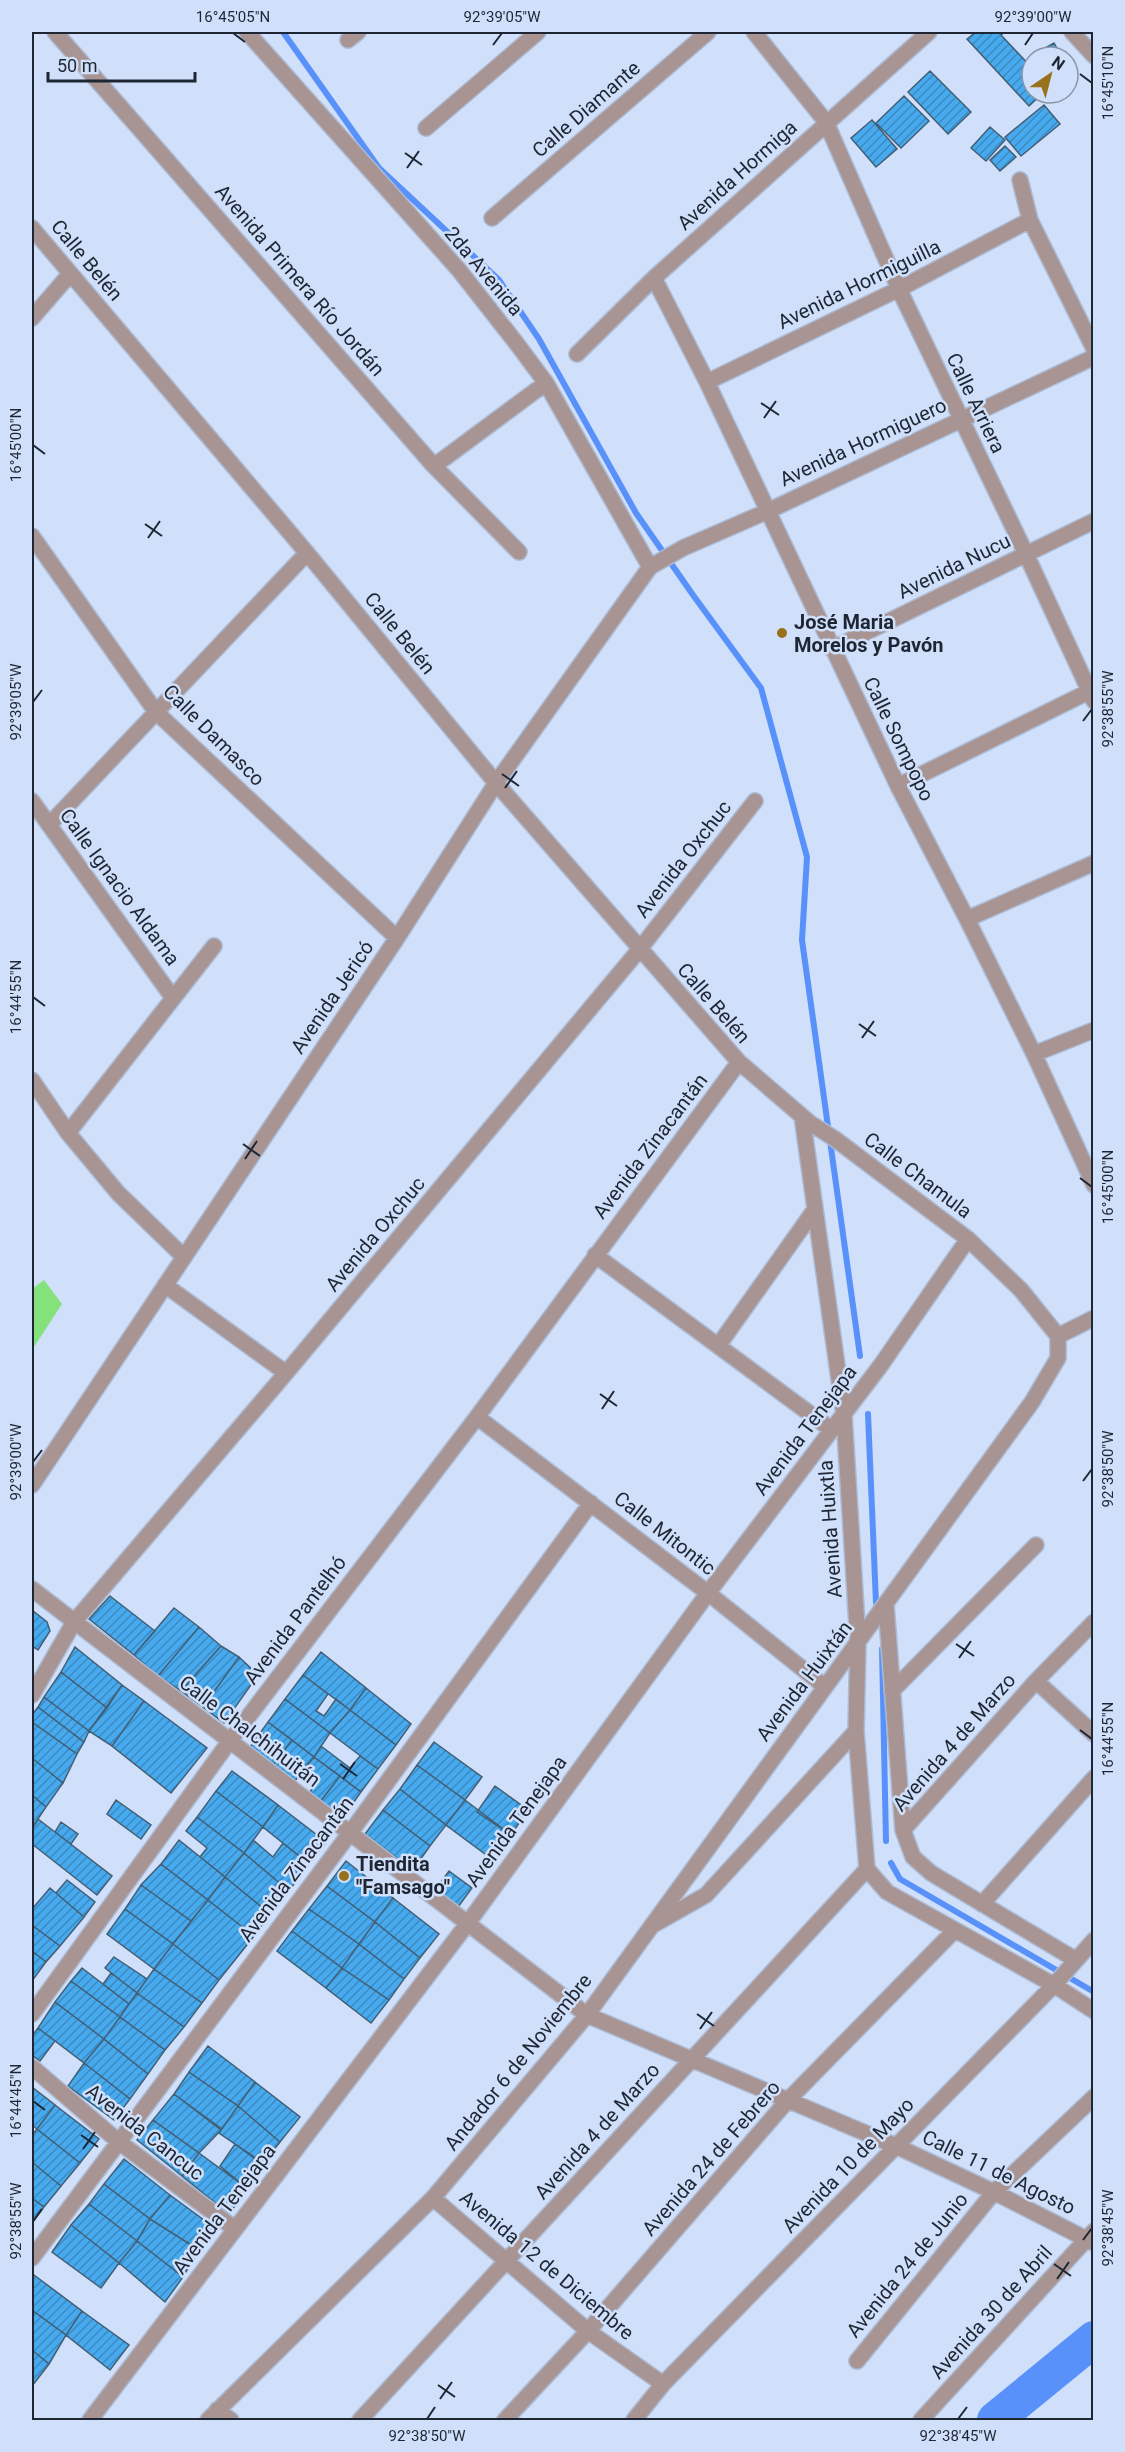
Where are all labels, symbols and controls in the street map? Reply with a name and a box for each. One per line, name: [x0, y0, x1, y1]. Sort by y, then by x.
text: 16°45'05"N: [196, 8, 270, 26]
text: 92°39'05"W: [464, 8, 540, 26]
text: 92°39'00"W: [995, 8, 1071, 26]
scale bar: [48, 45, 195, 83]
north arrow: [1020, 45, 1080, 105]
text: 16°45'10"N: [1099, 46, 1117, 120]
text: N: [1048, 52, 1068, 74]
text: 50 m: [57, 55, 97, 76]
street label: Calle Diamante: [527, 56, 645, 162]
street label: Avenida Hormiga: [672, 115, 802, 235]
street label: Avenida Primera Río Jordán: [210, 179, 390, 381]
street label: Calle Belén: [46, 214, 128, 306]
street label: 2da Avenida: [440, 221, 528, 321]
street label: Avenida Hormiguilla: [774, 234, 944, 334]
street label: Calle Arriera: [941, 349, 1011, 457]
street label: Avenida Hormiguero: [776, 393, 950, 491]
text: 16°45'00"N: [7, 408, 25, 482]
street label: Avenida Nucu: [894, 528, 1014, 604]
street label: Calle Belén: [360, 587, 440, 679]
place label: José Maria Morelos y Pavón: [794, 610, 943, 657]
marker: José Maria Morelos y Pavón: [775, 626, 789, 640]
text: 92°39'05"W: [7, 664, 25, 740]
text: 92°38'55"W: [1099, 671, 1117, 747]
street label: Calle Sompopo: [859, 673, 939, 805]
street label: Calle Damasco: [158, 679, 270, 791]
street label: Avenida Oxchuc: [630, 796, 736, 922]
street label: Calle Ignacio Aldama: [55, 804, 185, 970]
street label: Avenida Jericó: [285, 936, 379, 1058]
street label: Calle Belén: [673, 958, 755, 1048]
text: 16°44'55"N: [7, 960, 25, 1034]
street label: Avenida Zinacantán: [588, 1069, 712, 1223]
street label: Calle Chamula: [859, 1127, 977, 1223]
text: 16°45'00"N: [1099, 1150, 1117, 1224]
street label: Avenida Oxchuc: [320, 1172, 430, 1296]
street label: Avenida Tenejapa: [748, 1360, 862, 1500]
text: 92°39'00"W: [7, 1424, 25, 1500]
text: 92°38'50"W: [1099, 1431, 1117, 1507]
street label: Avenida Huixtla: [813, 1459, 847, 1599]
street label: Calle Mitontic: [609, 1486, 721, 1580]
street label: Avenida Pantelhó: [239, 1551, 351, 1689]
street label: Avenida Huixtán: [751, 1616, 857, 1746]
street label: Avenida 4 de Marzo: [888, 1668, 1020, 1816]
street label: Calle Chalchihuitán: [175, 1670, 325, 1792]
text: 16°44'55"N: [1099, 1702, 1117, 1776]
street label: Avenida Tenejapa: [460, 1751, 572, 1891]
street label: Avenida Zinacantán: [234, 1792, 358, 1946]
place label: Tiendita "Famsago": [356, 1852, 450, 1899]
marker: Tiendita "Famsago": [337, 1869, 351, 1883]
street label: Andador 6 de Noviembre: [439, 1969, 597, 2155]
street label: Avenida 4 de Marzo: [530, 2058, 664, 2204]
text: 16°44'45"N: [7, 2064, 25, 2138]
street label: Avenida 24 de Febrero: [637, 2075, 785, 2241]
street label: Avenida Cancuc: [81, 2079, 209, 2185]
street label: Avenida 10 de Mayo: [777, 2092, 919, 2238]
street label: Calle 11 de Agosto: [919, 2125, 1079, 2219]
street label: Avenida Tenejapa: [167, 2139, 281, 2279]
text: 92°38'55"W: [7, 2183, 25, 2259]
street label: Avenida 12 de Diciembre: [455, 2185, 639, 2345]
street label: Avenida 24 de Junio: [841, 2188, 973, 2342]
text: 92°38'45"W: [1099, 2190, 1117, 2266]
street label: Avenida 30 de Abril: [925, 2240, 1057, 2384]
text: 92°38'50"W: [389, 2427, 465, 2445]
text: 92°38'45"W: [920, 2427, 996, 2445]

